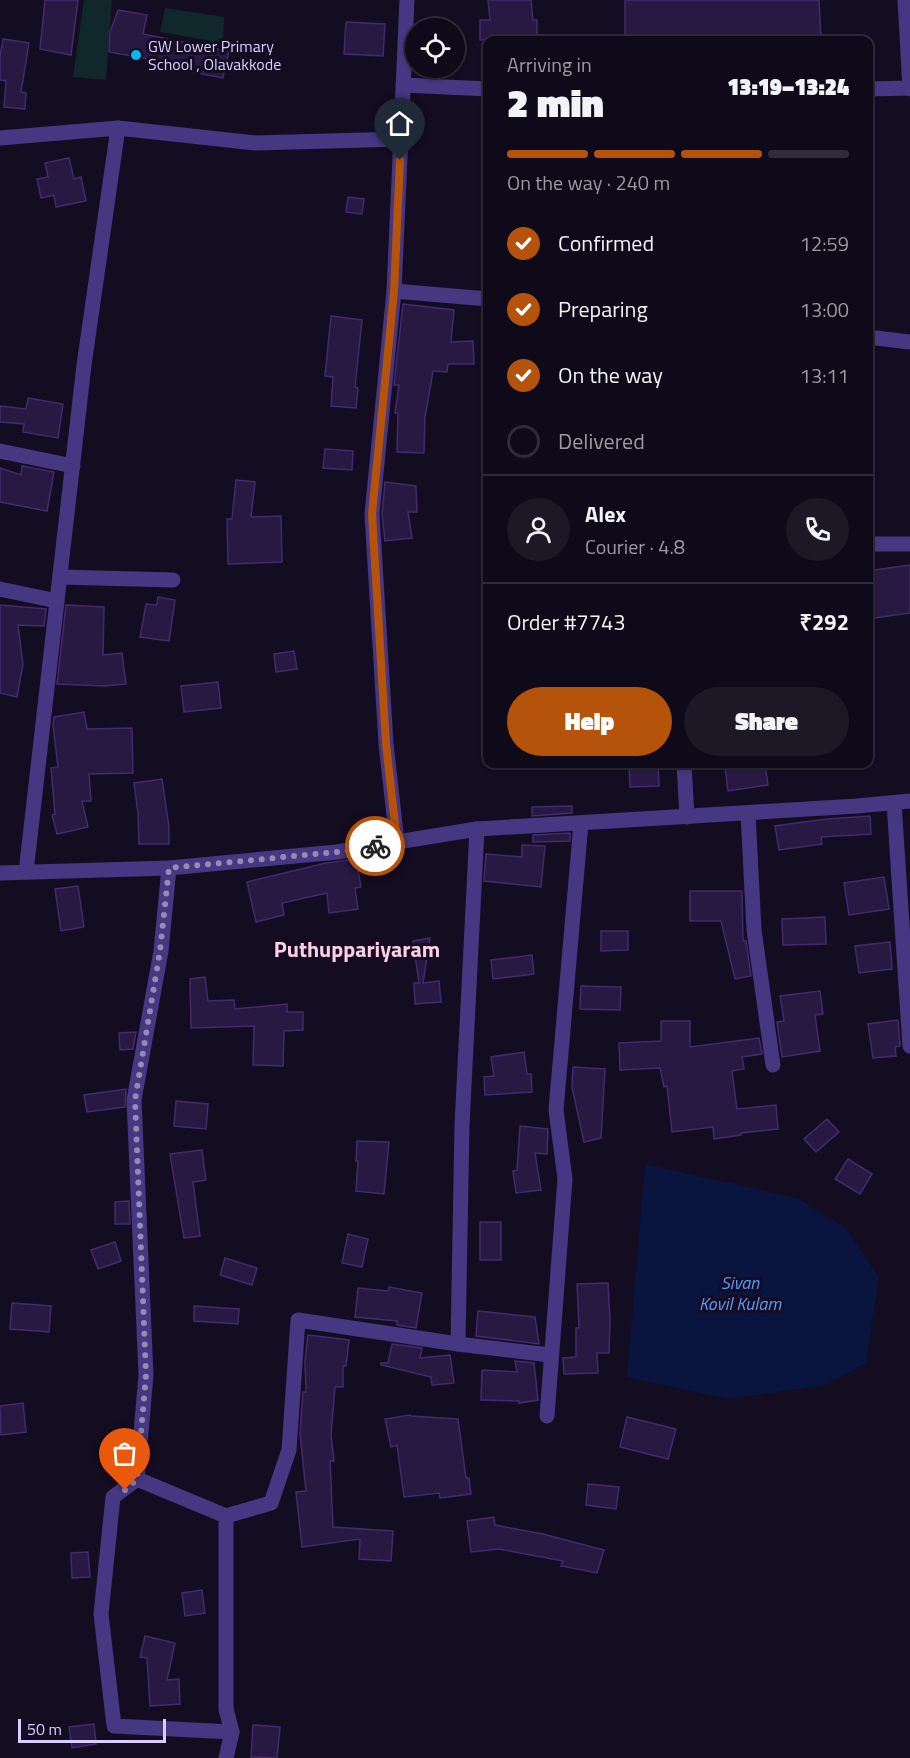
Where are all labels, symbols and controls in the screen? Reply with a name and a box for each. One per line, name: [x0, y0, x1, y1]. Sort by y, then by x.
map controls: [405, 18, 465, 78]
button: locate: [405, 18, 465, 78]
place label: GW Lower Primary School , Olavakkode: [148, 34, 281, 76]
marker: GW Lower Primary School , Olavakkode: [129, 48, 143, 62]
text: Arriving in: [507, 49, 592, 80]
text: 13:19–13:24: [727, 70, 849, 104]
text: 2 min: [507, 73, 604, 132]
pin: [374, 98, 425, 160]
icon: home: [383, 107, 416, 140]
text: On the way · 240 m: [507, 167, 670, 198]
text: Confirmed: [558, 226, 654, 260]
icon: check: [507, 227, 540, 260]
text: 12:59: [800, 228, 849, 259]
text: Preparing: [558, 292, 648, 326]
icon: check: [507, 293, 540, 326]
text: 13:00: [800, 294, 849, 325]
text: On the way: [558, 358, 663, 392]
icon: check: [507, 359, 540, 392]
text: 13:11: [800, 360, 849, 391]
text: Delivered: [558, 424, 645, 458]
text: Alex: [585, 497, 626, 531]
button: person: [507, 498, 570, 561]
button: phone: [786, 498, 849, 561]
text: Courier · 4.8: [585, 531, 685, 562]
text: Order #7743: [507, 605, 626, 639]
text: ₹292: [799, 605, 849, 639]
button: Help: [507, 687, 672, 756]
button: Share: [684, 687, 849, 756]
courier: [345, 816, 405, 876]
icon: bike: [359, 830, 392, 863]
district label: Puthuppariyaram: [274, 932, 440, 966]
water label: Sivan Kovil Kulam: [699, 1269, 782, 1317]
pin: [99, 1428, 150, 1490]
icon: bag: [108, 1437, 141, 1470]
scale bar: [18, 1716, 166, 1744]
text: 50 m: [27, 1717, 62, 1741]

